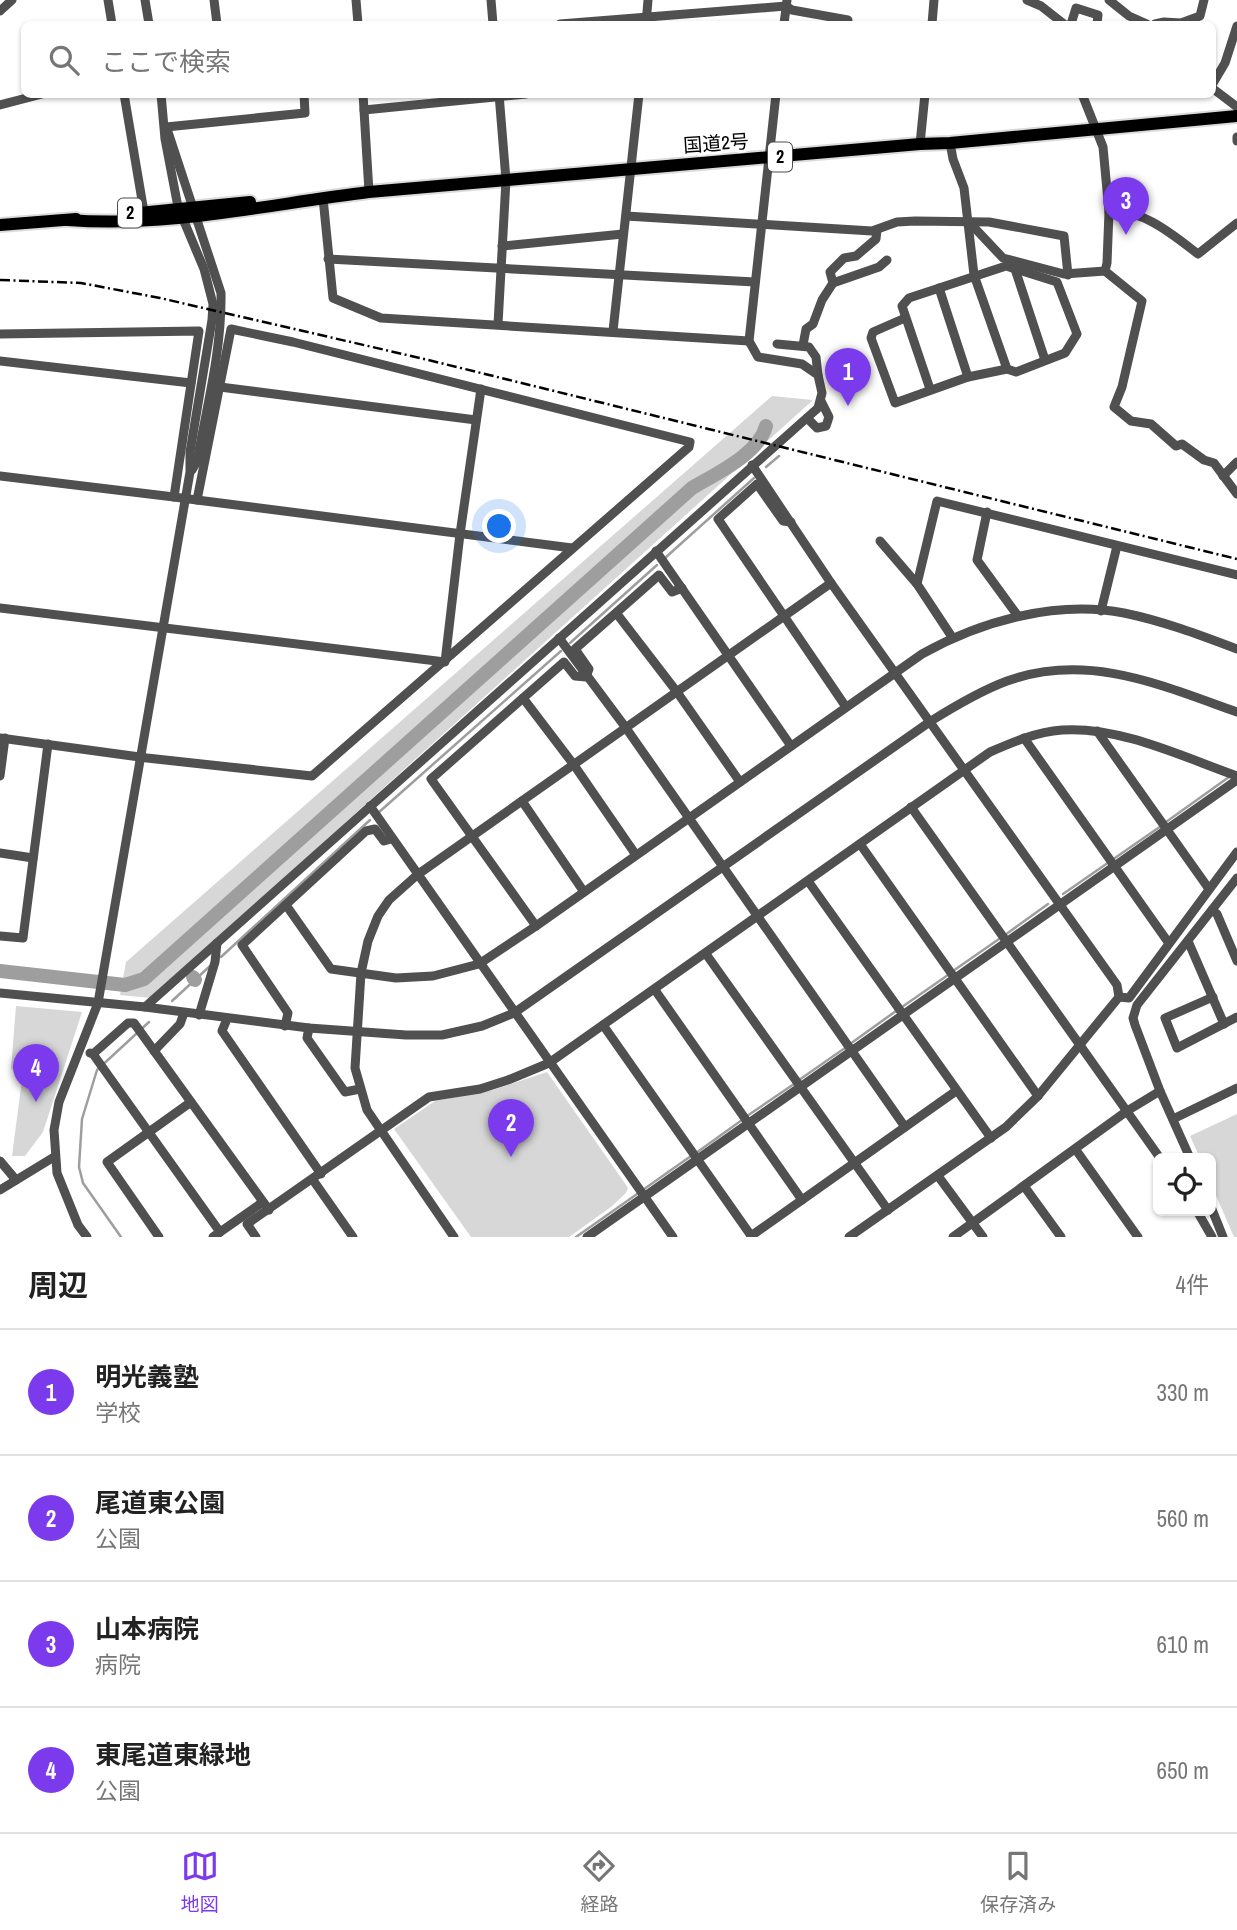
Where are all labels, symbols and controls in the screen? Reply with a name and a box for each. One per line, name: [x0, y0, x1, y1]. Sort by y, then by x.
search box: [21, 21, 1216, 98]
icon: search: [45, 41, 83, 79]
text: ここで検索: [101, 44, 231, 79]
street label: 国道2号: [682, 128, 750, 158]
road number: 2: [768, 142, 792, 172]
pin: 3: [1103, 177, 1149, 235]
road number: 2: [118, 198, 142, 228]
pin: 1: [825, 348, 871, 406]
your location: [482, 509, 516, 543]
pin: 4: [13, 1044, 59, 1102]
pin: 2: [488, 1099, 534, 1157]
map controls: [1153, 1153, 1216, 1216]
button: locate: [1153, 1153, 1216, 1216]
text: 周辺: [28, 1265, 88, 1305]
text: 4件: [1176, 1269, 1209, 1300]
text: 明光義塾: [95, 1359, 199, 1394]
text: 1: [46, 1377, 56, 1408]
text: 330 m: [1157, 1377, 1209, 1408]
text: 学校: [95, 1397, 141, 1428]
text: 尾道東公園: [95, 1485, 225, 1520]
text: 2: [46, 1503, 56, 1534]
text: 560 m: [1157, 1503, 1209, 1534]
text: 公園: [95, 1523, 141, 1554]
text: 山本病院: [95, 1611, 199, 1646]
text: 3: [46, 1629, 56, 1660]
text: 610 m: [1157, 1629, 1209, 1660]
text: 病院: [95, 1649, 141, 1680]
text: 東尾道東緑地: [95, 1737, 251, 1772]
text: 4: [46, 1755, 56, 1786]
text: 650 m: [1157, 1755, 1209, 1786]
text: 公園: [95, 1775, 141, 1806]
tab: 地図: [181, 1847, 219, 1917]
tab: 経路: [580, 1847, 618, 1917]
tab: 保存済み: [980, 1847, 1056, 1917]

